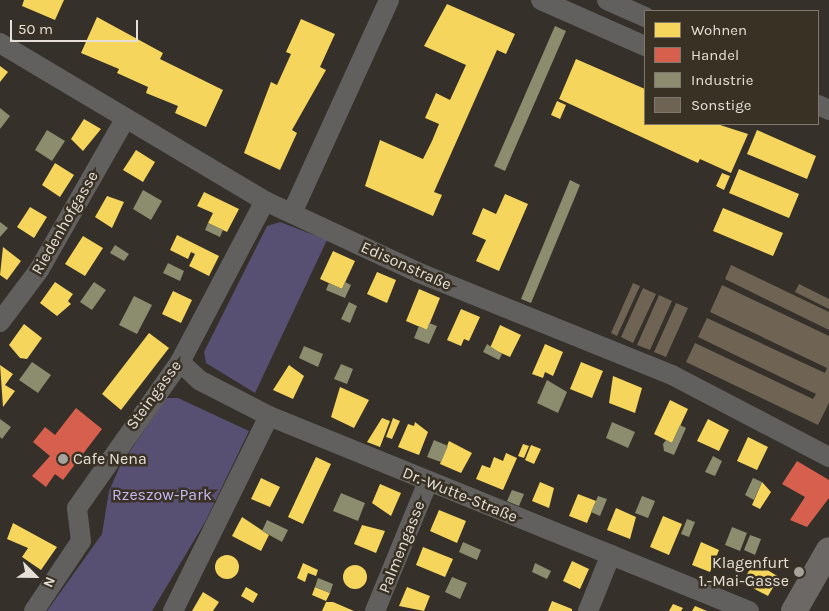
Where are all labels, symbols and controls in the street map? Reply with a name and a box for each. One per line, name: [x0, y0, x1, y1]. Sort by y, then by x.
scale bar: [12, 10, 140, 42]
legend: [644, 10, 819, 125]
text: 50 m: [18, 20, 53, 38]
text: Wohnen: [691, 21, 747, 39]
text: Handel: [691, 46, 739, 64]
text: Industrie: [691, 71, 753, 89]
text: Sonstige: [691, 96, 751, 114]
street label: Riedenhofgasse: [28, 168, 102, 278]
street label: Edisonstraße: [358, 237, 454, 295]
street label: Steingasse: [122, 357, 186, 433]
place label: Cafe Nena: [73, 449, 147, 469]
marker: Cafe Nena: [57, 453, 69, 465]
street label: Dr.-Wutte-Straße: [400, 463, 520, 527]
park label: Rzeszow-Park: [112, 485, 212, 505]
street label: Palmengasse: [375, 498, 429, 596]
north arrow: [10, 551, 60, 601]
place label: Klagenfurt 1.-Mai-Gasse: [698, 553, 789, 591]
marker: Klagenfurt 1.-Mai-Gasse: [793, 566, 805, 578]
text: N: [39, 574, 59, 590]

